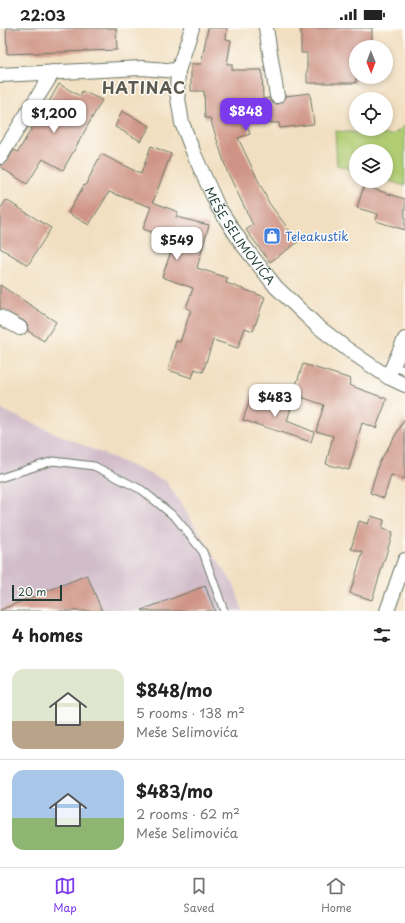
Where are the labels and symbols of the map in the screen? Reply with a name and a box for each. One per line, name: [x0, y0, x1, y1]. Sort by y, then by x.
north arrow: [349, 40, 393, 84]
district label: HATINAC: [102, 75, 186, 99]
pin: $848: [222, 98, 270, 132]
pin: $1,200: [21, 100, 87, 134]
street label: MEŠE SELIMOVIĆA: [201, 184, 280, 288]
shop icon: Teleakustik: [262, 226, 282, 246]
pin: $549: [153, 227, 201, 261]
place label: Teleakustik: [285, 227, 349, 245]
pin: $483: [251, 384, 299, 418]
scale bar: [12, 583, 62, 602]

